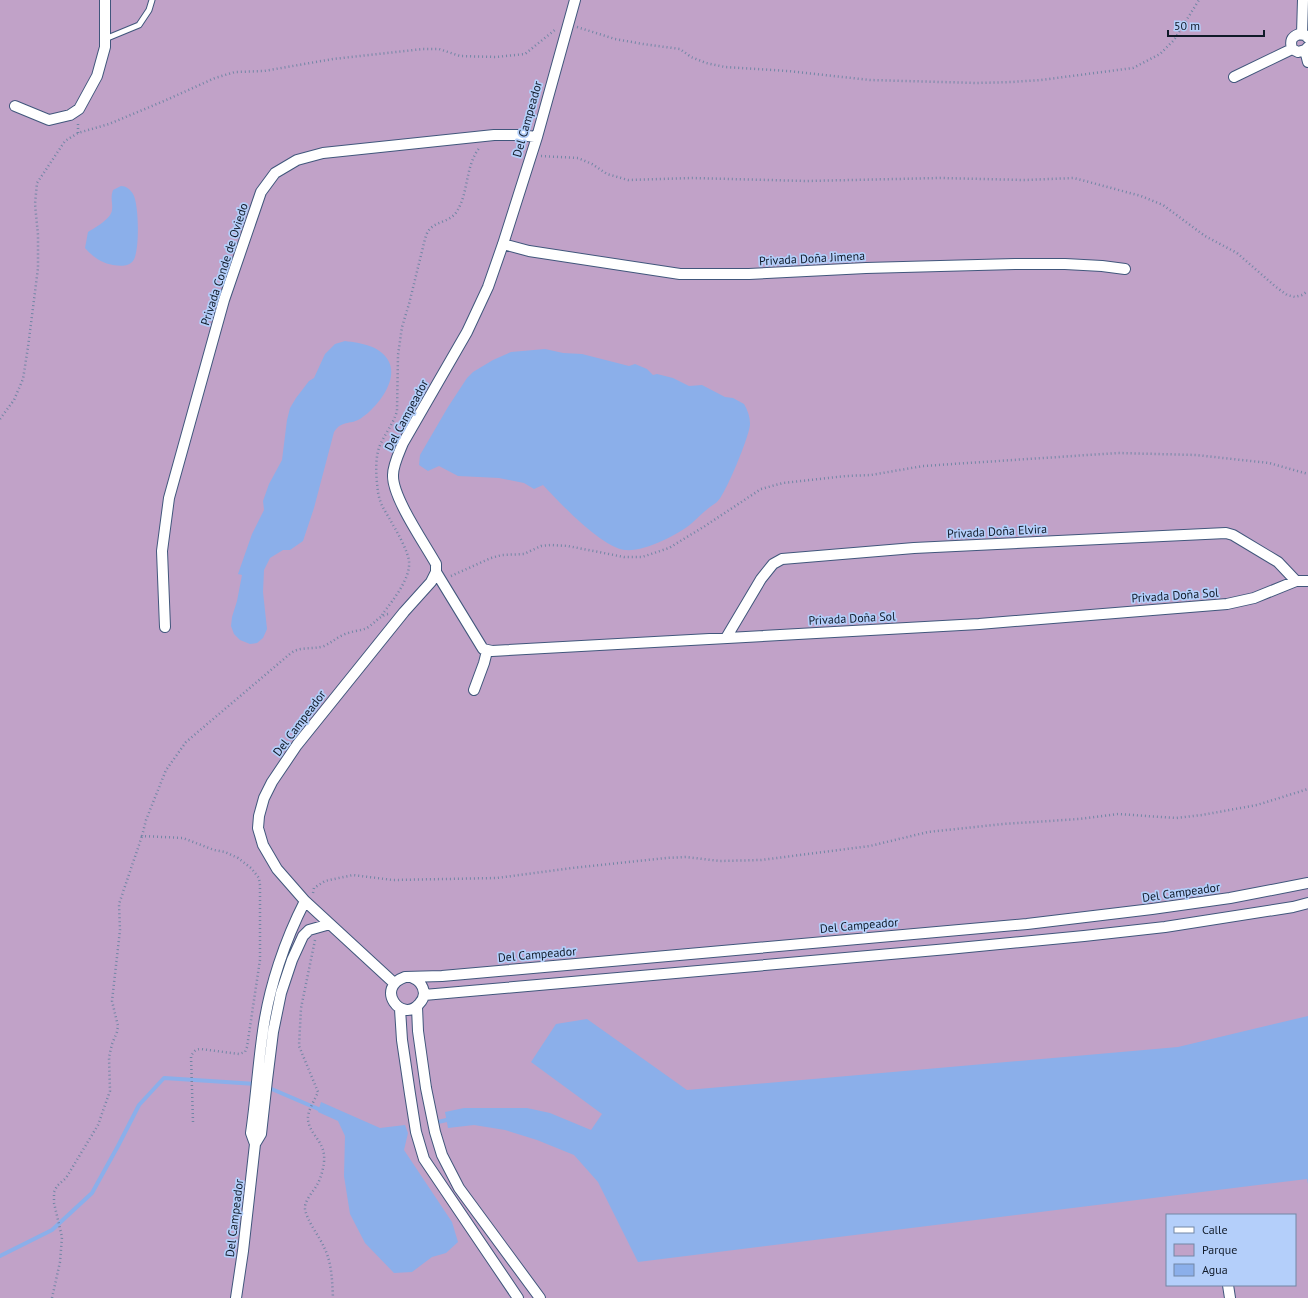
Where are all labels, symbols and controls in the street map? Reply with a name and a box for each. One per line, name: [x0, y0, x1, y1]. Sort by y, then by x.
scale bar: [1168, 12, 1264, 38]
text: 50 m: [1174, 18, 1200, 33]
street label: Del Campeador: [509, 79, 545, 159]
street label: Privada Conde de Oviedo: [197, 201, 251, 327]
street label: Privada Doña Jimena: [759, 248, 865, 268]
street label: Del Campeador: [381, 377, 431, 453]
street label: Privada Doña Elvira: [947, 521, 1047, 541]
street label: Privada Doña Sol: [1131, 584, 1220, 606]
street label: Privada Doña Sol: [808, 608, 896, 628]
street label: Del Campeador: [269, 687, 329, 759]
street label: Del Campeador: [1141, 879, 1221, 905]
street label: Del Campeador: [819, 914, 899, 936]
street label: Del Campeador: [497, 943, 577, 965]
street label: Del Campeador: [222, 1178, 246, 1258]
legend: [1166, 1214, 1296, 1286]
text: Calle: [1202, 1222, 1228, 1237]
text: Parque: [1202, 1242, 1237, 1257]
text: Agua: [1202, 1262, 1228, 1277]

